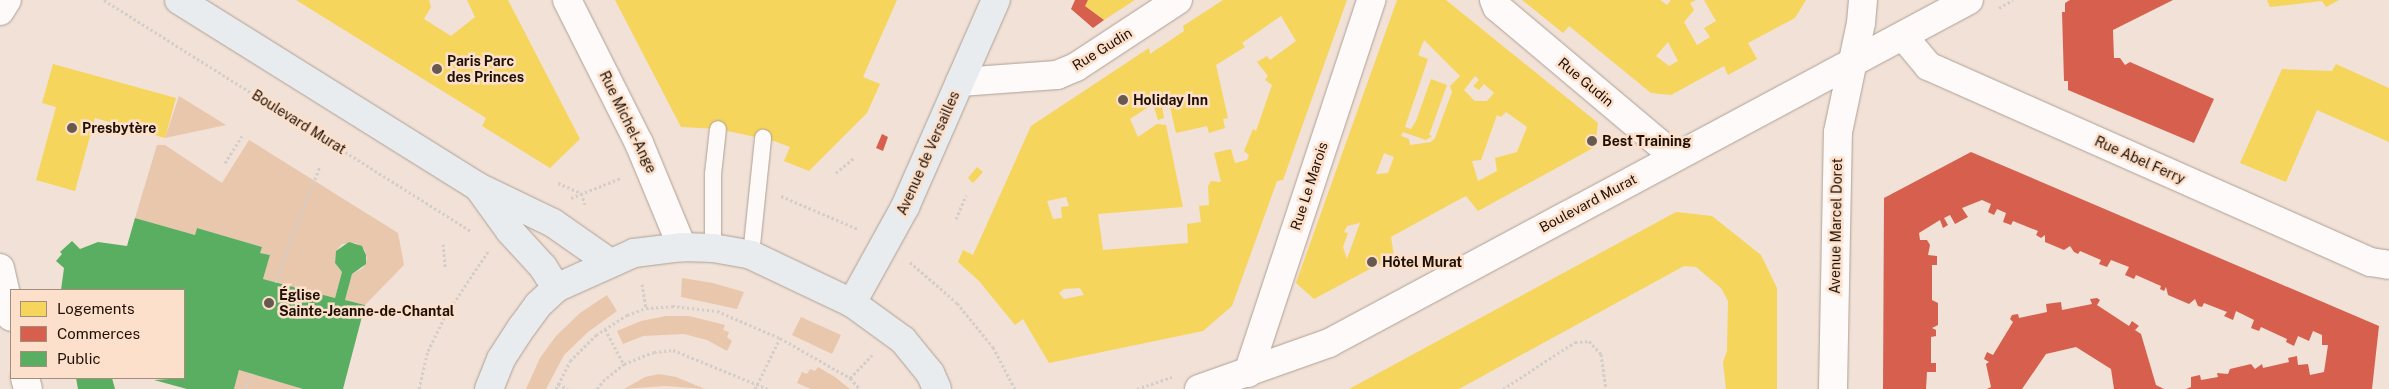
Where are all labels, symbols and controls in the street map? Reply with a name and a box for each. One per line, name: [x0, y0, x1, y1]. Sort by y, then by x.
street label: Rue Gudin: [1069, 24, 1135, 74]
place label: Paris Parc des Princes: [447, 53, 524, 85]
street label: Rue Gudin: [1555, 54, 1617, 110]
marker: Paris Parc des Princes: [431, 63, 443, 75]
street label: Rue Michel-Ange: [596, 68, 660, 176]
street label: Boulevard Murat: [249, 86, 349, 158]
street label: Avenue de Versailles: [893, 88, 963, 218]
place label: Holiday Inn: [1133, 92, 1208, 108]
marker: Holiday Inn: [1117, 94, 1129, 106]
place label: Presbytère: [82, 120, 156, 136]
marker: Presbytère: [66, 122, 78, 134]
place label: Best Training: [1602, 133, 1691, 149]
street label: Rue Abel Ferry: [2092, 133, 2188, 187]
marker: Best Training: [1586, 135, 1598, 147]
street label: Rue Le Marois: [1287, 140, 1331, 232]
street label: Avenue Marcel Doret: [1826, 158, 1846, 294]
street label: Boulevard Murat: [1537, 170, 1639, 236]
place label: Hôtel Murat: [1382, 254, 1462, 270]
marker: Hôtel Murat: [1366, 256, 1378, 268]
place label: Église Sainte-Jeanne-de-Chantal: [279, 287, 454, 320]
legend: [10, 289, 185, 379]
marker: Église Sainte-Jeanne-de-Chantal: [263, 297, 275, 309]
text: Logements: [57, 300, 135, 317]
text: Commerces: [57, 325, 140, 342]
text: Public: [57, 350, 101, 367]

